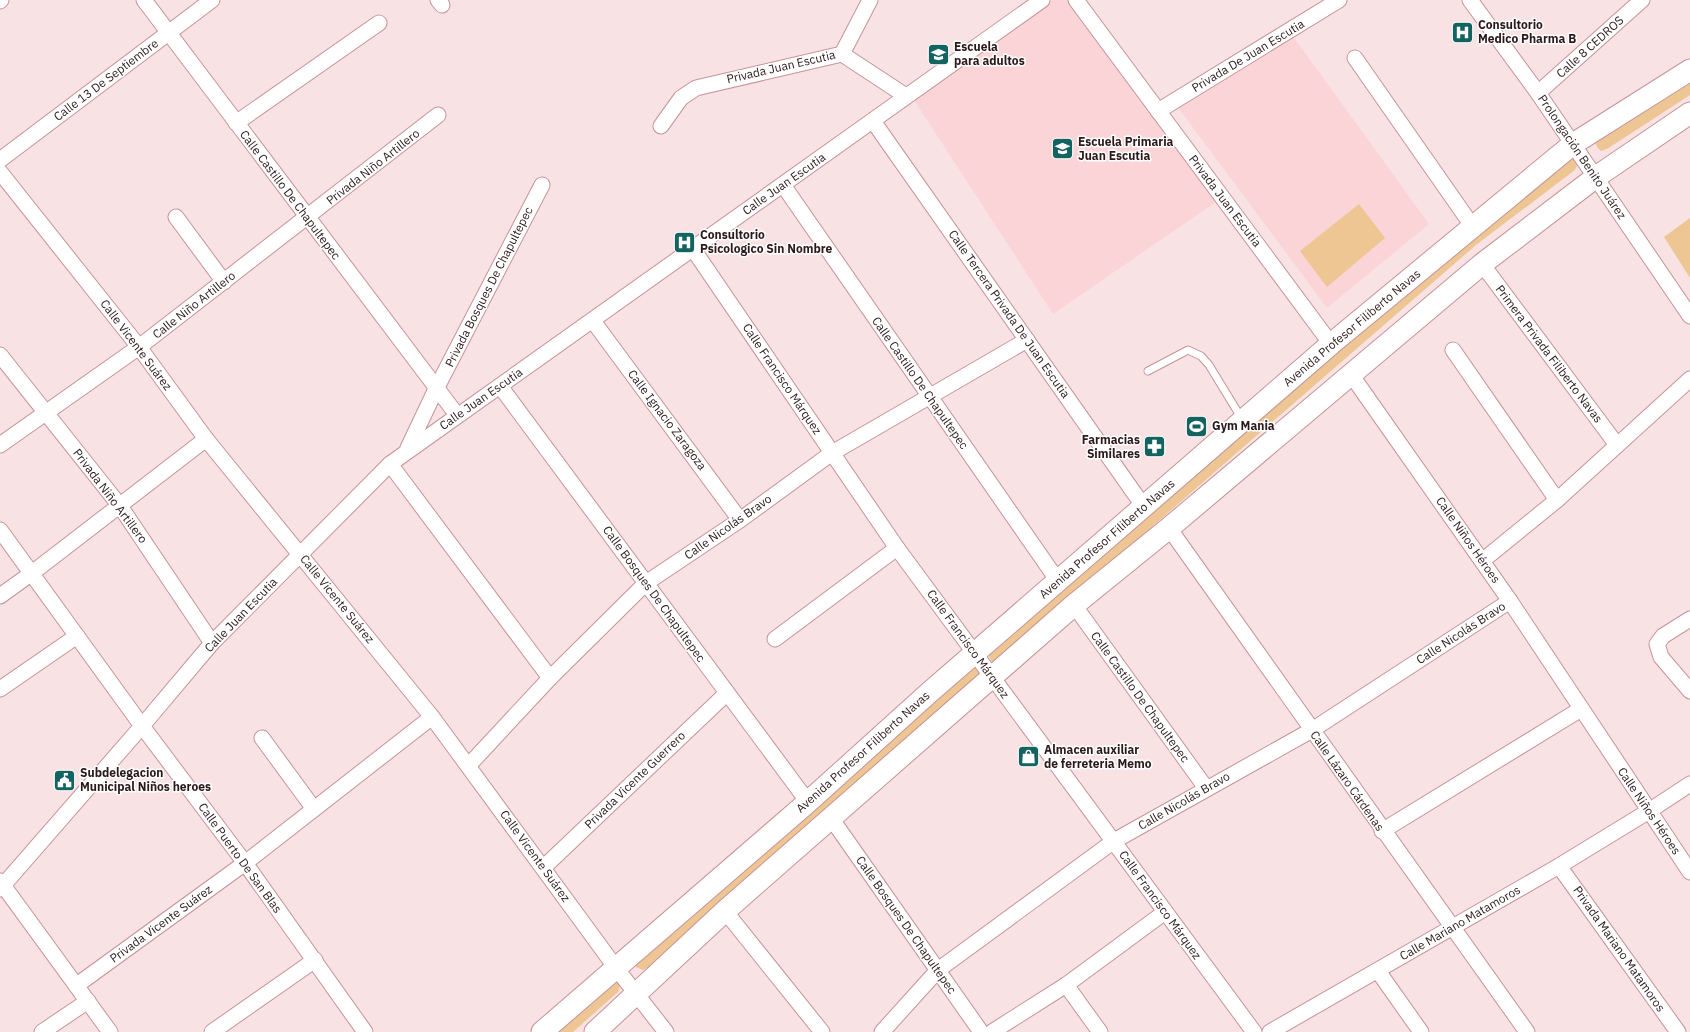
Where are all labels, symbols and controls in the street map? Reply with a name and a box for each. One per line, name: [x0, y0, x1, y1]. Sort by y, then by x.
street label: Calle 8 CEDROS: [1553, 12, 1626, 81]
street label: Privada De Juan Escutia: [1189, 16, 1307, 95]
place label: Consultorio Medico Pharma B: [1478, 17, 1576, 46]
hospital icon: Consultorio Medico Pharma B: [1449, 19, 1475, 45]
street label: Calle 13 De Septiembre: [50, 35, 161, 124]
place label: Escuela para adultos: [954, 39, 1025, 68]
school or university icon: Escuela para adultos: [925, 41, 951, 67]
street label: Privada Juan Escutia: [725, 47, 837, 86]
street label: Prolongación Benito Juárez: [1535, 92, 1630, 222]
street label: Privada Niño Artillero: [323, 125, 423, 208]
street label: Calle Castillo De Chapultepec: [237, 127, 344, 262]
place label: Escuela Primaria Juan Escutia: [1078, 134, 1174, 163]
school or university icon: Escuela Primaria Juan Escutia: [1049, 136, 1075, 162]
street label: Calle Juan Escutia: [739, 149, 829, 218]
street label: Privada Juan Escutia: [1186, 152, 1265, 250]
street label: Privada Bosques De Chapultepec: [441, 204, 536, 369]
place label: Consultorio Psicologico Sin Nombre: [700, 227, 832, 256]
street label: Calle Tercera Privada De Juan Escutia: [945, 227, 1074, 401]
hospital icon: Consultorio Psicologico Sin Nombre: [671, 229, 697, 255]
street label: Avenida Profesor Filiberto Navas: [1280, 266, 1424, 390]
street label: Calle Niño Artillero: [149, 267, 238, 342]
street label: Primera Privada Filiberto Navas: [1493, 282, 1606, 426]
street label: Calle Vicente Suárez: [97, 296, 176, 393]
street label: Calle Castillo De Chapultepec: [869, 314, 972, 452]
street label: Calle Francisco Márquez: [740, 320, 825, 437]
street label: Calle Juan Escutia: [436, 364, 526, 433]
street label: Calle Ignacio Zaragoza: [625, 367, 710, 473]
sports icon: Gym Mania: [1184, 413, 1210, 439]
place label: Gym Mania: [1212, 418, 1275, 433]
place label: Farmacias Similares: [1082, 432, 1140, 461]
pharmacy icon: Farmacias Similares: [1142, 434, 1168, 460]
street label: Privada Niño Artillero: [70, 446, 151, 546]
street label: Avenida Profesor Filiberto Navas: [1036, 476, 1178, 602]
street label: Calle Nicolás Bravo: [681, 491, 775, 562]
street label: Calle Niños Héroes: [1433, 494, 1504, 586]
street label: Calle Bosques De Chapultepec: [600, 523, 709, 665]
street label: Calle Vicente Suárez: [297, 551, 378, 646]
street label: Calle Juan Escutia: [201, 574, 280, 655]
street label: Calle Francisco Márquez: [924, 586, 1013, 701]
street label: Calle Nicolás Bravo: [1413, 598, 1508, 667]
street label: Calle Castillo De Chapultepec: [1088, 628, 1193, 765]
street label: Avenida Profesor Filiberto Navas: [793, 687, 933, 816]
street label: Privada Vicente Guerrero: [581, 727, 688, 832]
street label: Calle Lázaro Cárdenas: [1307, 728, 1388, 834]
place label: Almacen auxiliar de ferreteria Memo: [1044, 742, 1152, 771]
shop icon: Almacen auxiliar de ferreteria Memo: [1016, 744, 1042, 770]
street label: Calle Niños Héroes: [1615, 764, 1684, 857]
place label: Subdelegacion Municipal Niños heroes: [80, 765, 211, 794]
public building icon: Subdelegacion Municipal Niños heroes: [52, 767, 78, 793]
street label: Calle Nicolás Bravo: [1135, 768, 1232, 833]
street label: Calle Puerto De San Blas: [195, 800, 285, 916]
street label: Calle Vicente Suárez: [497, 807, 574, 905]
street label: Calle Francisco Márquez: [1116, 847, 1205, 962]
street label: Calle Bosques De Chapultepec: [853, 853, 960, 996]
street label: Privada Vicente Suárez: [107, 881, 215, 966]
street label: Calle Mariano Matamoros: [1397, 882, 1523, 963]
street label: Privada Mariano Matamoros: [1570, 883, 1669, 1015]

